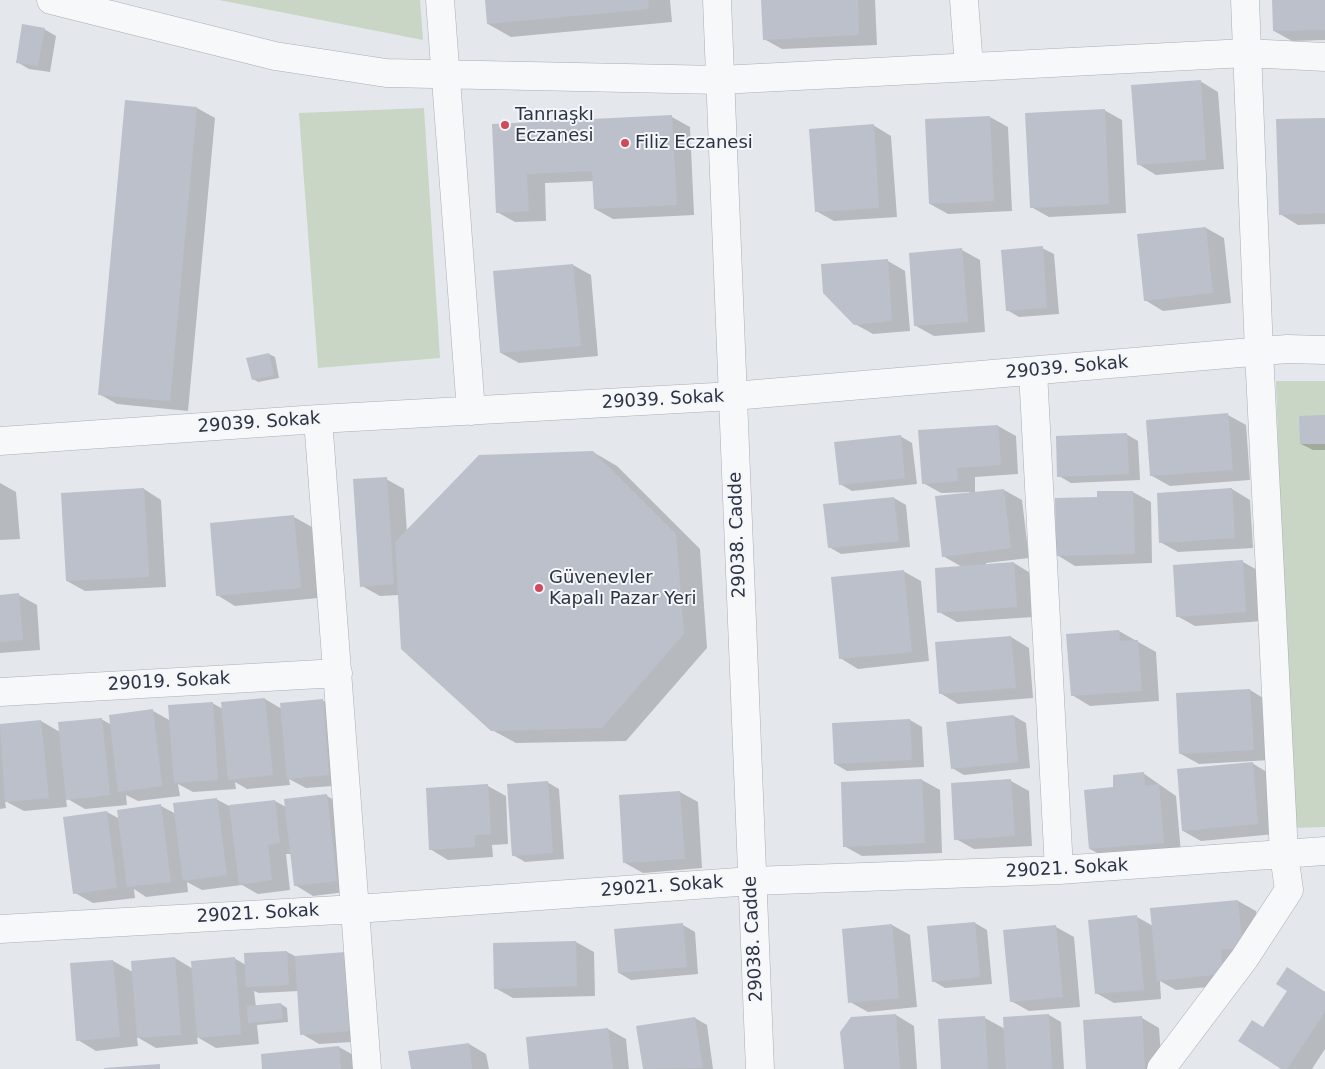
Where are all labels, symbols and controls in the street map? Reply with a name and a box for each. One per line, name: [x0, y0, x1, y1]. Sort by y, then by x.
place label: Tanrıaşkı Eczanesi: [515, 104, 594, 146]
marker: Tanrıaşkı Eczanesi: [499, 119, 511, 131]
place label: Filiz Eczanesi: [635, 132, 753, 154]
marker: Filiz Eczanesi: [619, 137, 631, 149]
street label: 29039. Sokak: [1005, 352, 1129, 384]
street label: 29039. Sokak: [601, 386, 725, 414]
street label: 29039. Sokak: [197, 408, 321, 438]
street label: 29038. Cadde: [725, 472, 751, 598]
place label: Güvenevler Kapalı Pazar Yeri: [549, 567, 696, 610]
marker: Güvenevler Kapalı Pazar Yeri: [533, 582, 545, 594]
street label: 29019. Sokak: [107, 668, 231, 696]
street label: 29021. Sokak: [1005, 855, 1129, 883]
street label: 29021. Sokak: [600, 872, 724, 902]
street label: 29038. Cadde: [740, 875, 768, 1003]
street label: 29021. Sokak: [196, 900, 320, 928]

